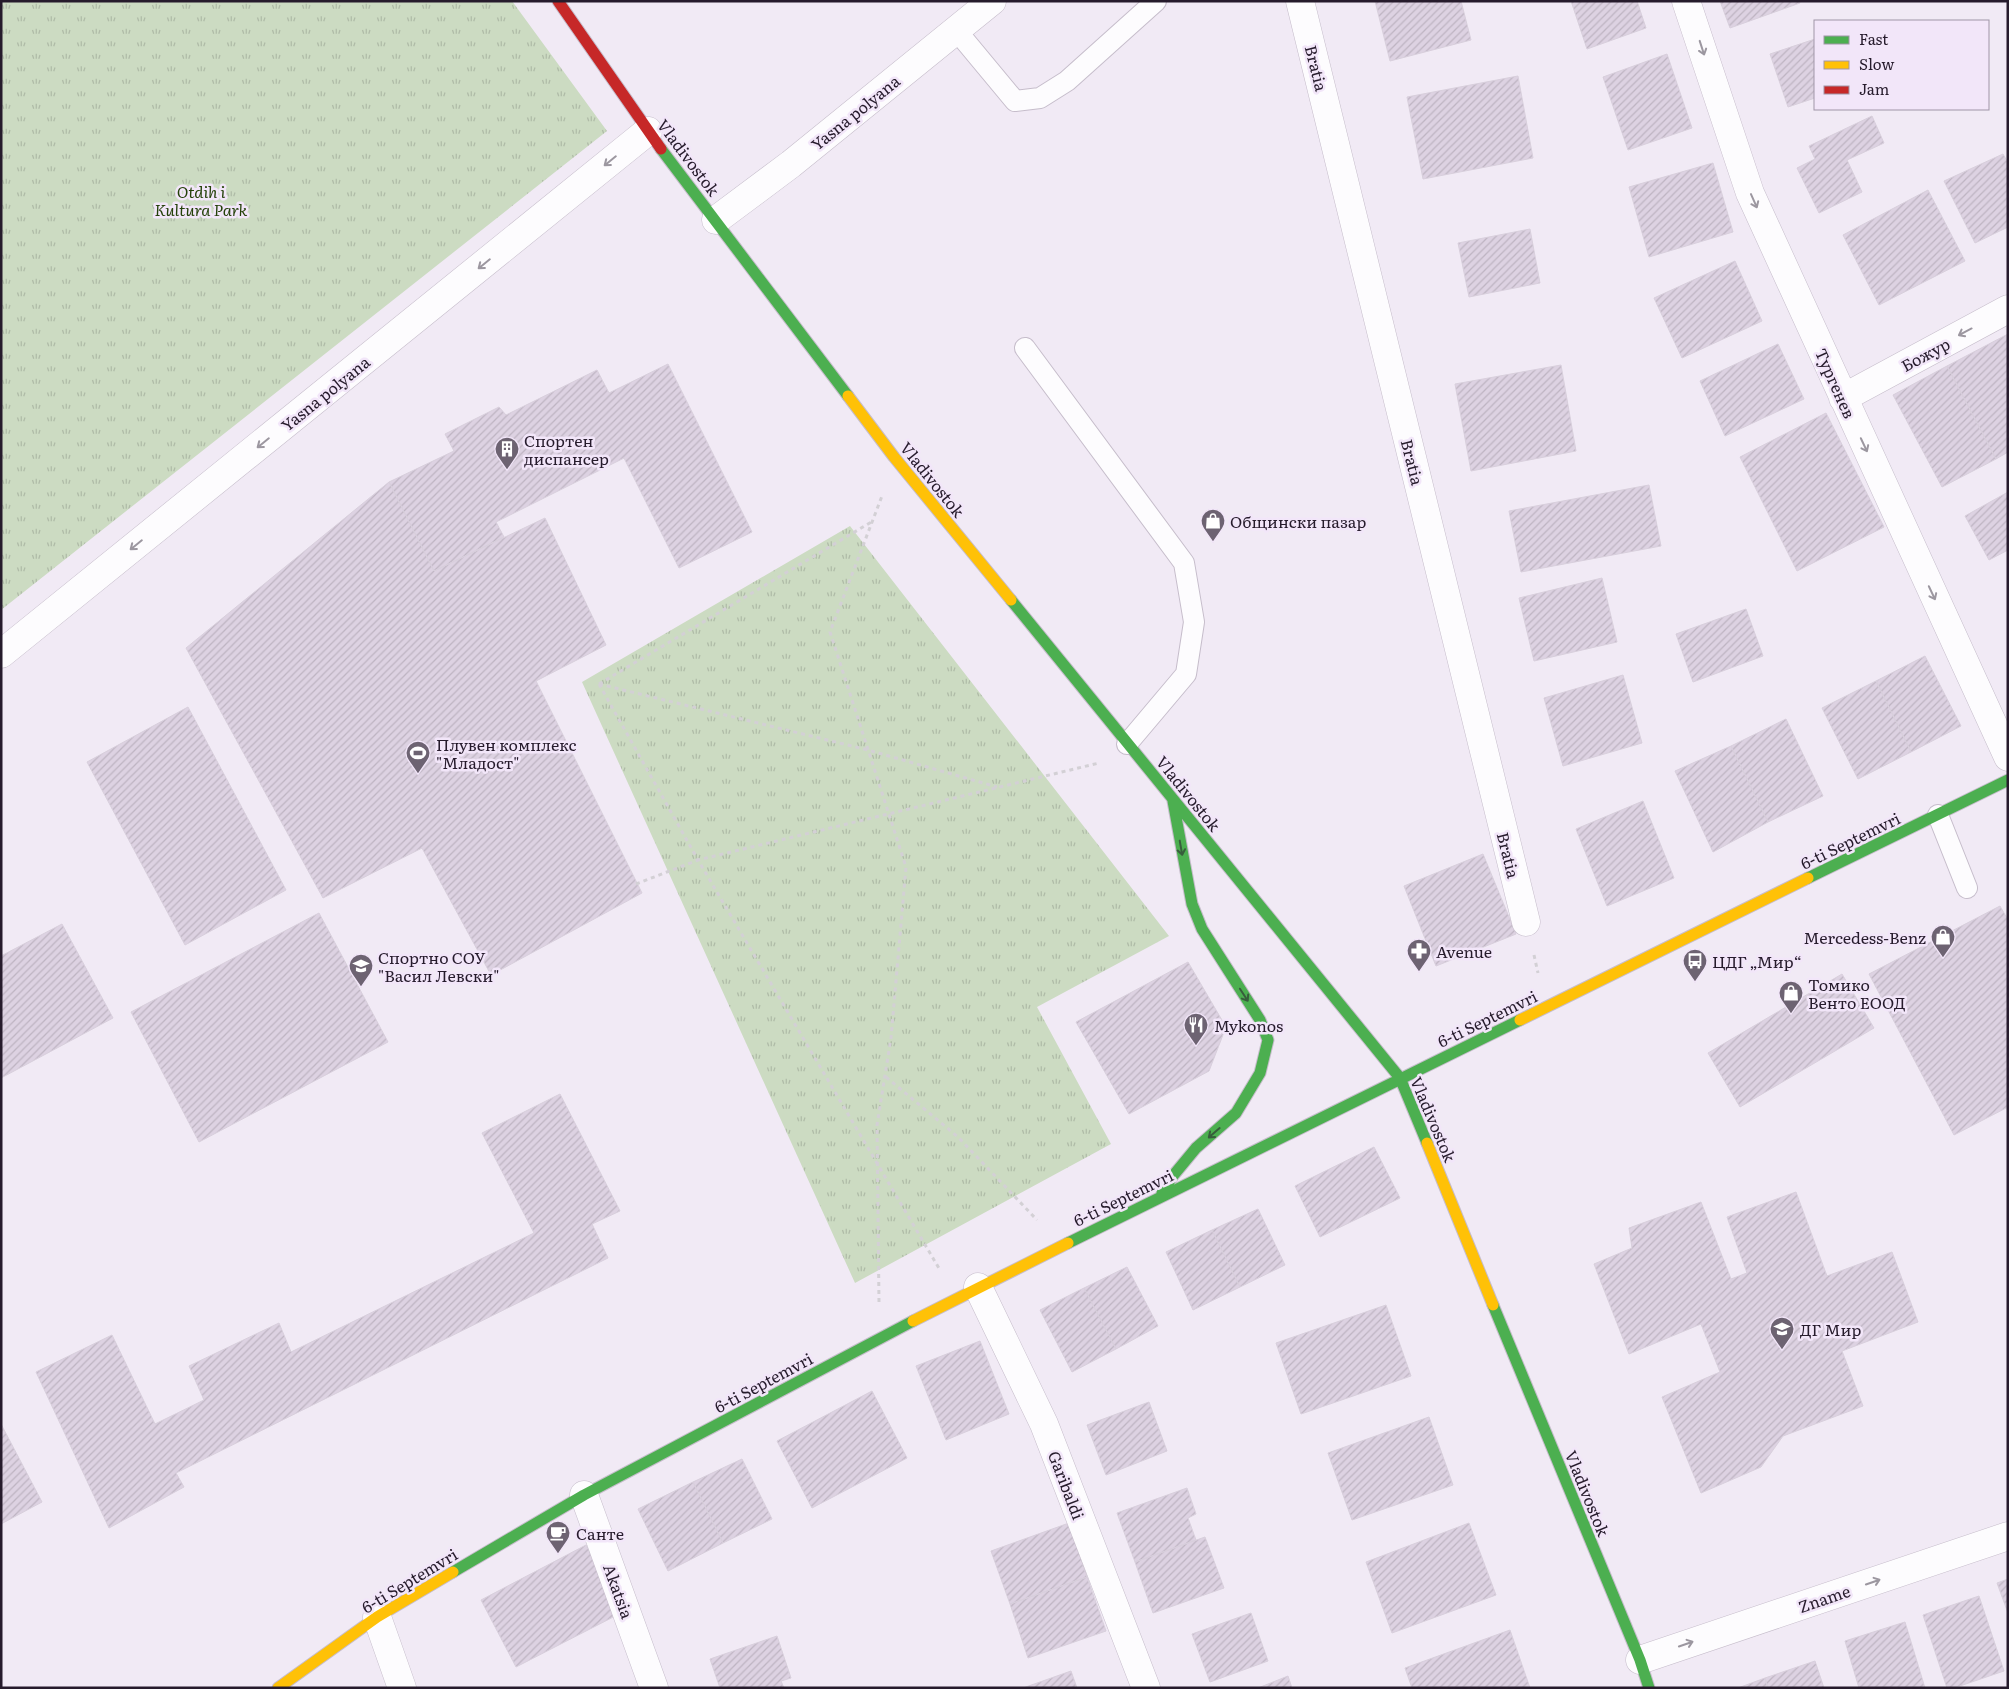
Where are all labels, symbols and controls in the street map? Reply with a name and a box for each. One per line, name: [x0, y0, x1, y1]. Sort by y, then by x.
legend: [1814, 20, 1989, 110]
text: Fast: [1859, 27, 1888, 50]
one-way arrow: [1698, 39, 1707, 55]
street label: Bratia: [1300, 42, 1334, 94]
text: Slow: [1859, 52, 1894, 75]
street label: Yasna polyana: [805, 68, 905, 155]
text: Jam: [1859, 77, 1890, 100]
street label: Vladivostok: [652, 113, 726, 201]
one-way arrow: [604, 156, 617, 167]
park label: Otdih i Kultura Park: [155, 179, 248, 221]
one-way arrow: [1750, 193, 1759, 208]
one-way arrow: [478, 258, 491, 269]
one-way arrow: [1958, 328, 1973, 338]
street label: Божур: [1896, 331, 1954, 377]
street label: Тургенев: [1810, 344, 1862, 422]
street label: Yasna polyana: [275, 349, 375, 436]
place label: Спортен диспансер: [524, 428, 609, 470]
building icon: Спортен диспансер: [494, 436, 520, 470]
street label: Vladivostok: [895, 436, 971, 522]
street label: Bratia: [1396, 436, 1430, 488]
one-way arrow: [256, 437, 269, 448]
one-way arrow: [1860, 437, 1870, 452]
shop icon: Общински пазар: [1200, 508, 1226, 542]
place label: Общински пазар: [1230, 509, 1366, 533]
one-way arrow: [130, 540, 143, 551]
one-way arrow: [1928, 585, 1938, 600]
place label: Плувен комплекс "Младост": [436, 732, 577, 774]
sports icon: Плувен комплекс "Младост": [405, 740, 431, 774]
street label: Vladivostok: [1151, 750, 1227, 836]
street label: 6-ti Septemvri: [1796, 805, 1904, 875]
street label: Bratia: [1492, 829, 1526, 881]
one-way arrow: [1176, 839, 1186, 855]
shop icon: Mercedess-Benz: [1930, 924, 1956, 958]
place label: Mercedess-Benz: [1804, 925, 1926, 949]
pharmacy icon: Avenue: [1406, 938, 1432, 972]
place label: Avenue: [1436, 939, 1492, 963]
place label: Спортно СОУ "Васил Левски": [378, 945, 499, 987]
bus stop icon: ЦДГ „Мир“: [1682, 948, 1708, 982]
place label: ЦДГ „Мир“: [1712, 949, 1802, 973]
school or university icon: Спортно СОУ "Васил Левски": [348, 953, 374, 987]
place label: Томико Венто ЕООД: [1808, 972, 1906, 1014]
shop icon: Томико Венто ЕООД: [1778, 980, 1804, 1014]
street label: 6-ti Septemvri: [1433, 983, 1541, 1053]
one-way arrow: [1239, 987, 1249, 1001]
restaurant icon: Mykonos: [1183, 1012, 1209, 1046]
place label: Mykonos: [1214, 1013, 1283, 1037]
street label: Vladivostok: [1405, 1072, 1463, 1166]
one-way arrow: [1207, 1127, 1220, 1139]
street label: 6-ti Septemvri: [1069, 1162, 1177, 1232]
school or university icon: ДГ Мир: [1769, 1316, 1795, 1350]
place label: ДГ Мир: [1800, 1317, 1861, 1341]
street label: 6-ti Septemvri: [710, 1346, 816, 1418]
street label: Vladivostok: [1560, 1446, 1616, 1540]
street label: Garibaldi: [1043, 1447, 1091, 1523]
cafe icon: Санте: [545, 1520, 571, 1554]
place label: Санте: [576, 1521, 624, 1545]
street label: 6-ti Septemvri: [356, 1542, 462, 1618]
street label: Akatsia: [598, 1560, 640, 1622]
one-way arrow: [1865, 1576, 1881, 1586]
street label: Zname: [1795, 1578, 1853, 1618]
one-way arrow: [1678, 1639, 1694, 1649]

